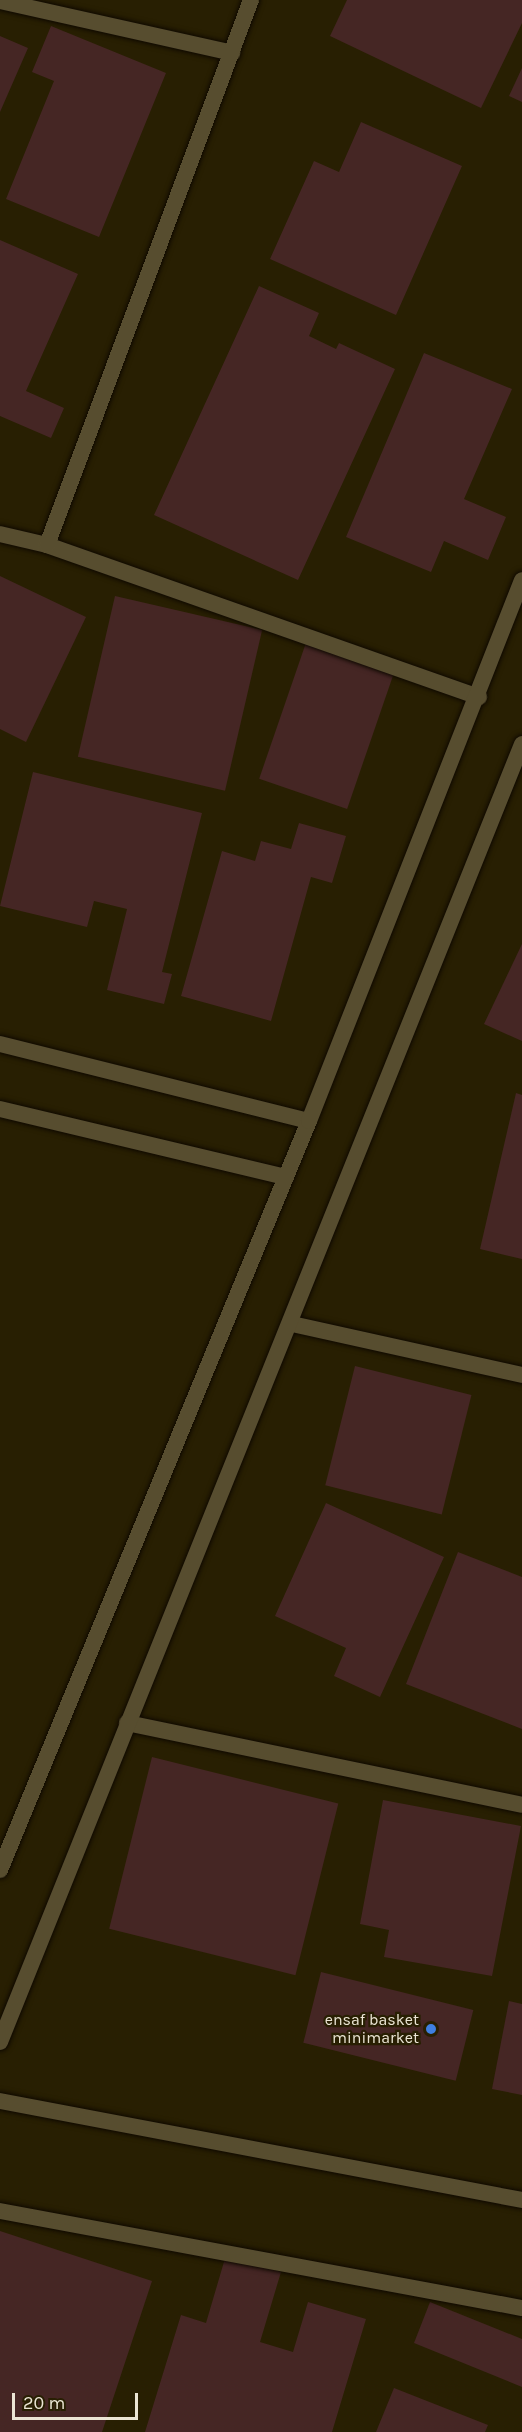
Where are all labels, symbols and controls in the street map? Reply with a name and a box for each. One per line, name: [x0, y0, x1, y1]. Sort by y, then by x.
place label: ensaf basket minimarket: [325, 2010, 419, 2048]
marker: ensaf basket minimarket: [424, 2022, 438, 2036]
scale bar: [15, 2381, 141, 2419]
text: 20 m: [23, 2392, 65, 2414]

